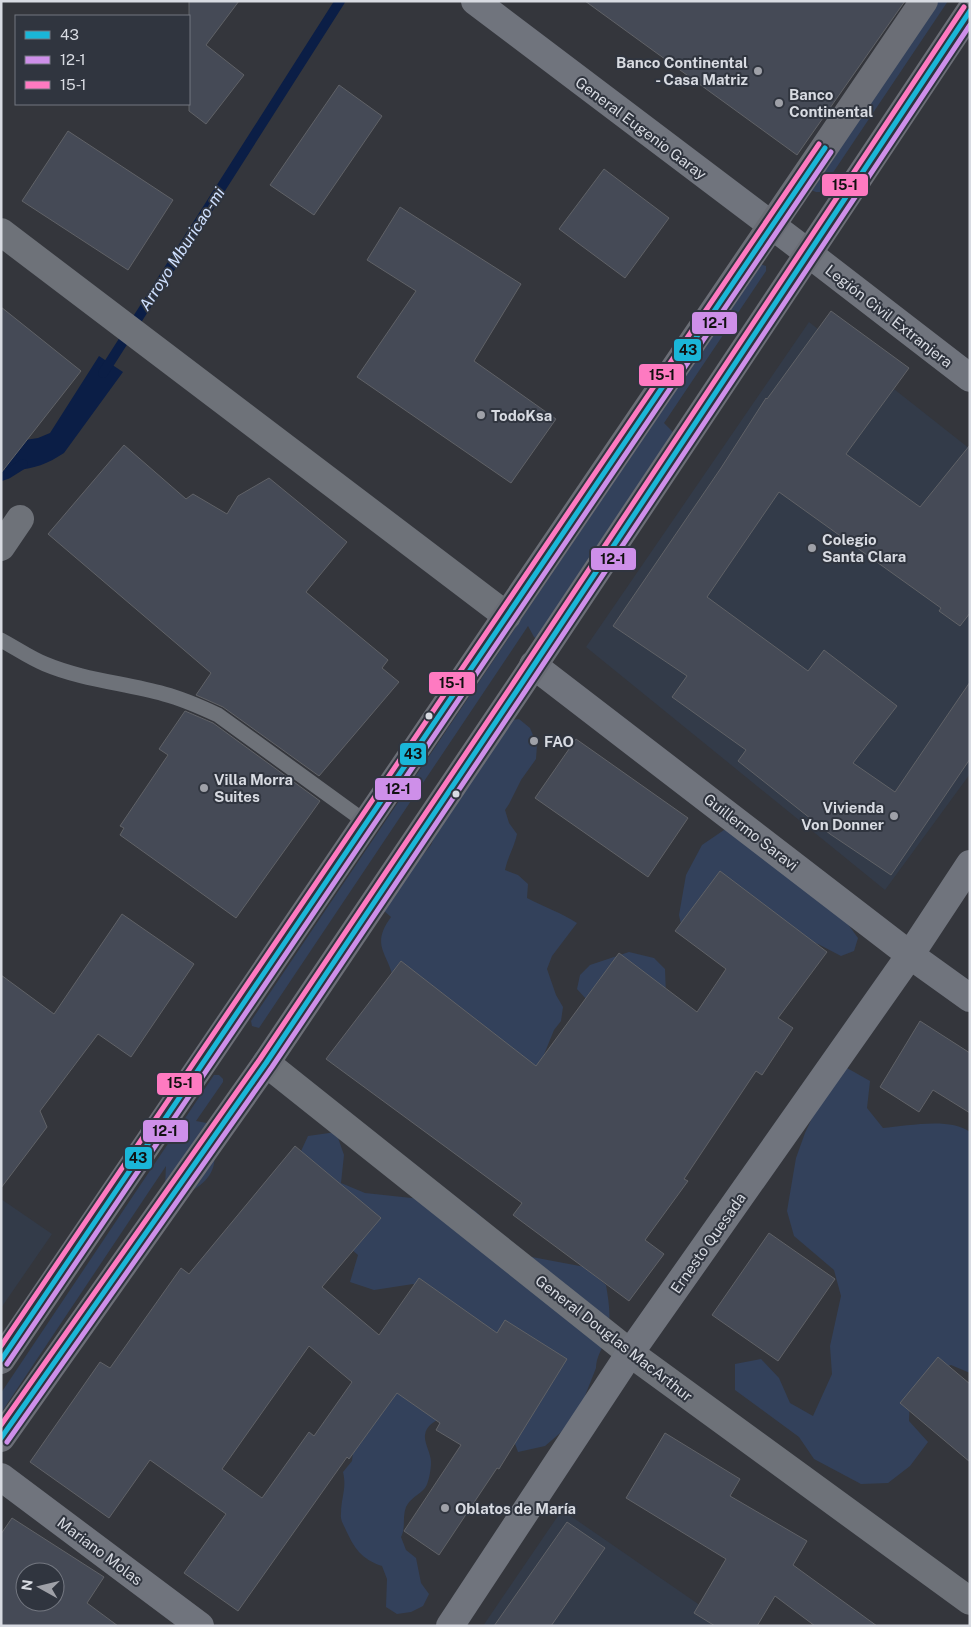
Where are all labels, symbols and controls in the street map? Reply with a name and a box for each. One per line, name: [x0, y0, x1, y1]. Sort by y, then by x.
legend: [15, 15, 190, 105]
text: 43: [60, 26, 79, 43]
text: 12-1: [60, 51, 86, 68]
place label: Banco Continental - Casa Matriz: [616, 54, 748, 88]
marker: Banco Continental - Casa Matriz: [752, 65, 764, 77]
street label: General Eugenio Garay: [572, 73, 710, 183]
text: 15-1: [60, 76, 86, 93]
place label: Banco Continental: [789, 86, 873, 120]
marker: Banco Continental: [773, 97, 785, 109]
line badge: 15-1: [821, 173, 869, 197]
text: 15-1: [832, 177, 858, 193]
water label: Arroyo Mburicao-mi: [135, 184, 229, 314]
street label: Legión Civil Extranjera: [822, 261, 956, 371]
line badge: 12-1: [691, 311, 738, 335]
text: 12-1: [702, 315, 728, 331]
line badge: 43: [673, 338, 702, 362]
text: 43: [679, 342, 697, 358]
line badge: 15-1: [638, 363, 685, 387]
text: 15-1: [649, 367, 675, 383]
place label: TodoKsa: [491, 407, 552, 424]
marker: TodoKsa: [475, 409, 487, 421]
place label: Colegio Santa Clara: [822, 531, 906, 565]
marker: Colegio Santa Clara: [806, 542, 818, 554]
line badge: 12-1: [590, 547, 637, 571]
text: 12-1: [600, 551, 626, 567]
line badge: 15-1: [428, 671, 476, 695]
text: 15-1: [439, 675, 465, 691]
unlabelled marker: [424, 711, 434, 721]
place label: FAO: [544, 733, 574, 750]
marker: FAO: [528, 735, 540, 747]
line badge: 43: [399, 742, 427, 766]
text: 43: [404, 746, 422, 762]
place label: Villa Morra Suites: [214, 771, 293, 805]
line badge: 12-1: [374, 777, 422, 801]
text: 12-1: [385, 781, 411, 797]
marker: Villa Morra Suites: [198, 782, 210, 794]
unlabelled marker: [451, 789, 461, 799]
street label: Guillermo Saravi: [701, 790, 801, 874]
place label: Vivienda Von Donner: [801, 799, 884, 833]
marker: Vivienda Von Donner: [888, 810, 900, 822]
line badge: 15-1: [156, 1072, 203, 1096]
text: 15-1: [167, 1075, 193, 1091]
line badge: 12-1: [142, 1119, 189, 1143]
text: 12-1: [152, 1123, 178, 1139]
line badge: 43: [124, 1146, 153, 1170]
text: 43: [129, 1150, 147, 1166]
street label: Ernesto Quesada: [667, 1190, 749, 1296]
street label: General Douglas MacArthur: [532, 1271, 696, 1405]
place label: Oblatos de María: [455, 1500, 576, 1517]
marker: Oblatos de María: [439, 1502, 451, 1514]
street label: Mariano Molas: [54, 1514, 146, 1588]
north arrow: [15, 1562, 65, 1612]
text: N: [18, 1579, 36, 1592]

